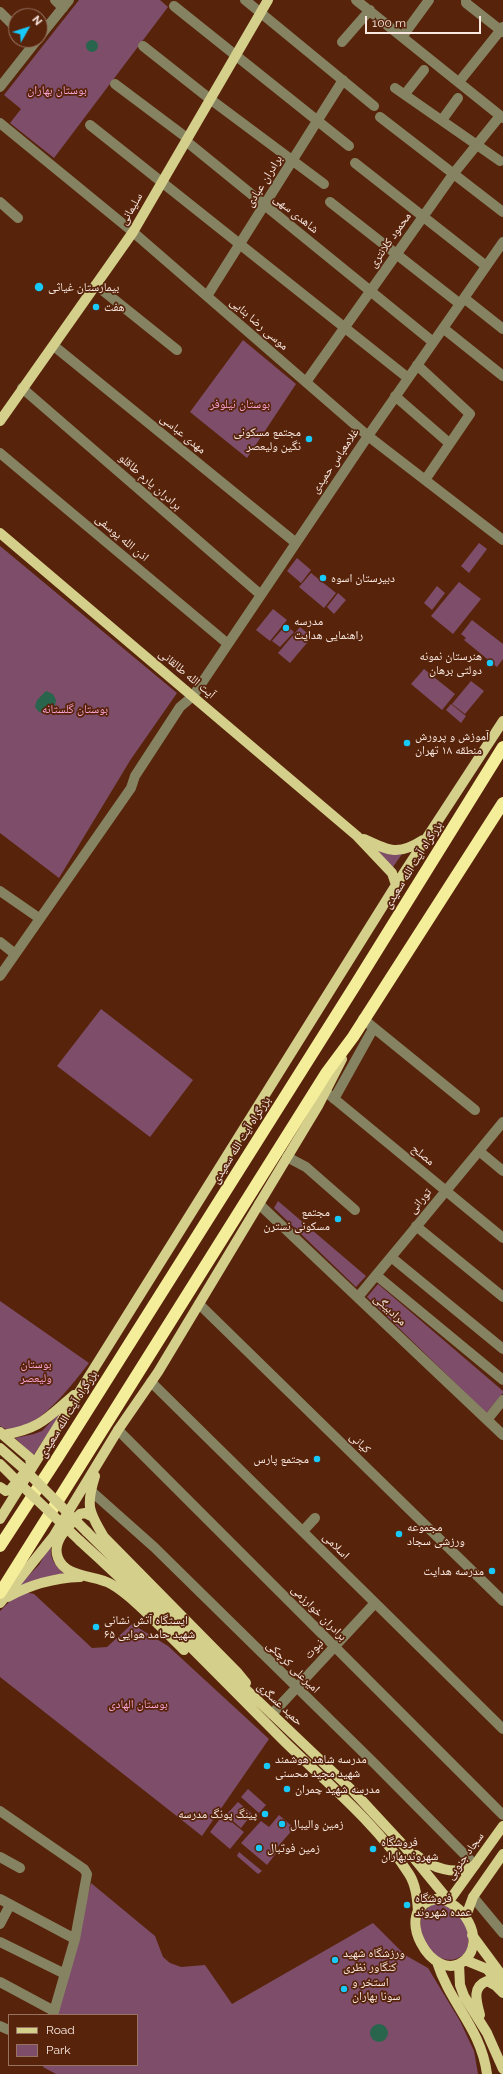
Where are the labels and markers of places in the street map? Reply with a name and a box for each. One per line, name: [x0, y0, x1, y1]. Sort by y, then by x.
place label: بیمارستان غیاثی: [48, 280, 119, 294]
marker: بیمارستان غیاثی: [33, 281, 45, 293]
place label: هفت: [104, 300, 125, 314]
marker: هفت: [91, 302, 101, 312]
place label: مجتمع مسکونی نگین ولیعصر: [233, 425, 301, 453]
marker: مجتمع مسکونی نگین ولیعصر: [304, 434, 314, 444]
place label: دبیرستان اسوه: [331, 571, 395, 585]
marker: دبیرستان اسوه: [318, 573, 328, 583]
place label: مدرسه راهنمایی هدایت: [294, 614, 363, 642]
marker: مدرسه راهنمایی هدایت: [281, 623, 291, 633]
place label: هنرستان نمونه دولتی برهان: [420, 649, 482, 677]
marker: هنرستان نمونه دولتی برهان: [485, 658, 495, 668]
place label: آموزش و پرورش منطقه ۱۸ تهران: [415, 729, 489, 757]
marker: آموزش و پرورش منطقه ۱۸ تهران: [402, 738, 412, 748]
place label: مجتمع مسکونی نسترن: [263, 1205, 330, 1233]
marker: مجتمع مسکونی نسترن: [333, 1214, 343, 1224]
place label: مجتمع پارس: [254, 1452, 309, 1466]
marker: مجتمع پارس: [312, 1454, 322, 1464]
place label: مجموعه ورزشی سجاد: [407, 1520, 465, 1548]
marker: مجموعه ورزشی سجاد: [394, 1529, 404, 1539]
place label: مدرسه هدایت: [423, 1564, 484, 1578]
marker: مدرسه هدایت: [487, 1566, 497, 1576]
place label: ایستگاه آتش نشانی ۶۵ شهید حامد هوایی: [104, 1613, 195, 1641]
marker: ایستگاه آتش نشانی ۶۵ شهید حامد هوایی: [91, 1622, 101, 1632]
place label: مدرسه شاهد هوشمند شهید مجید محسنی: [275, 1752, 367, 1780]
marker: مدرسه شاهد هوشمند شهید مجید محسنی: [262, 1761, 272, 1771]
place label: مدرسه شهید چمران: [295, 1782, 380, 1796]
marker: مدرسه شهید چمران: [282, 1784, 292, 1794]
place label: پینگ پونگ مدرسه: [178, 1807, 257, 1821]
marker: پینگ پونگ مدرسه: [260, 1809, 270, 1819]
place label: زمین والیبال: [290, 1817, 344, 1831]
marker: زمین والیبال: [277, 1819, 287, 1829]
place label: فروشگاه شهروندبهاران: [381, 1835, 438, 1863]
place label: زمین فوتبال: [267, 1841, 320, 1855]
marker: زمین فوتبال: [254, 1843, 264, 1853]
marker: فروشگاه شهروندبهاران: [368, 1844, 378, 1854]
place label: فروشگاه عمده شهروند: [415, 1891, 472, 1919]
marker: فروشگاه عمده شهروند: [402, 1900, 412, 1910]
place label: ورزشگاه شهید کنگاور نظری: [343, 1946, 405, 1974]
marker: ورزشگاه شهید کنگاور نظری: [330, 1955, 340, 1965]
place label: استخر و سونا بهاران: [352, 1975, 400, 2003]
marker: استخر و سونا بهاران: [339, 1984, 349, 1994]

